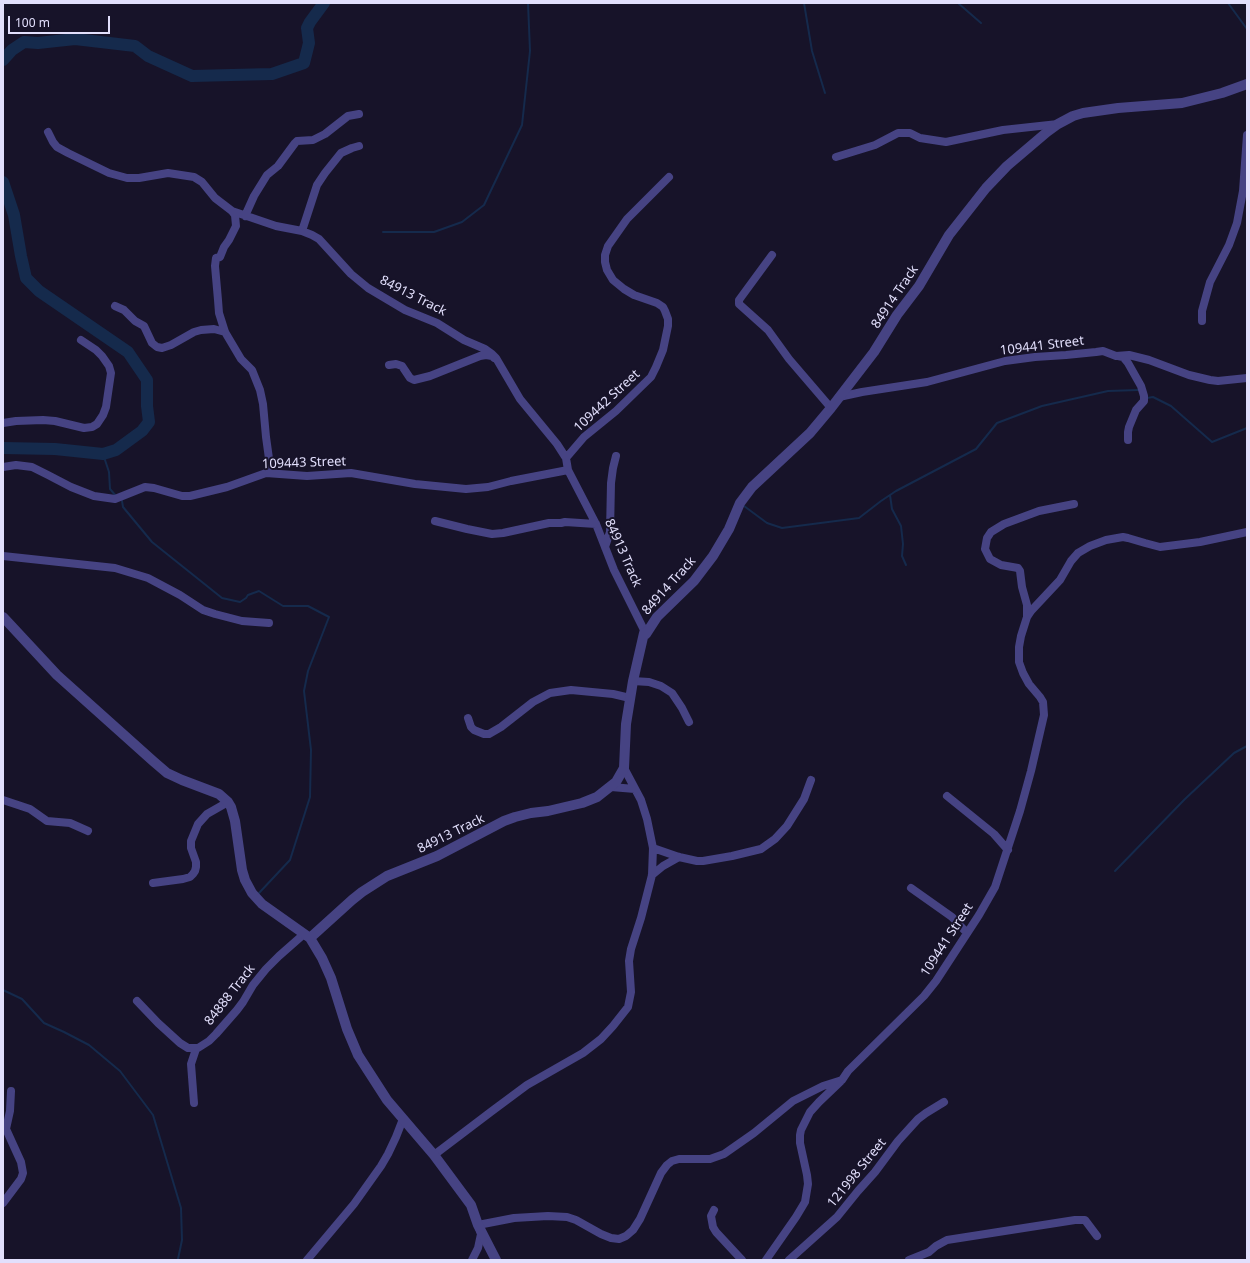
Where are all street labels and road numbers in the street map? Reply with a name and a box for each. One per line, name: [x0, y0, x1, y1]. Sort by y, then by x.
street label: 84914 Track: [868, 262, 922, 332]
street label: 84913 Track: [377, 273, 449, 319]
street label: 109441 Street: [999, 333, 1085, 359]
street label: 109442 Street: [571, 367, 643, 435]
street label: 109443 Street: [262, 454, 346, 472]
street label: 84913 Track: [601, 517, 645, 589]
street label: 84914 Track: [639, 554, 699, 618]
street label: 84913 Track: [415, 811, 487, 857]
street label: 109441 Street: [918, 900, 976, 980]
street label: 84888 Track: [201, 962, 259, 1028]
street label: 121998 Street: [824, 1135, 890, 1211]

